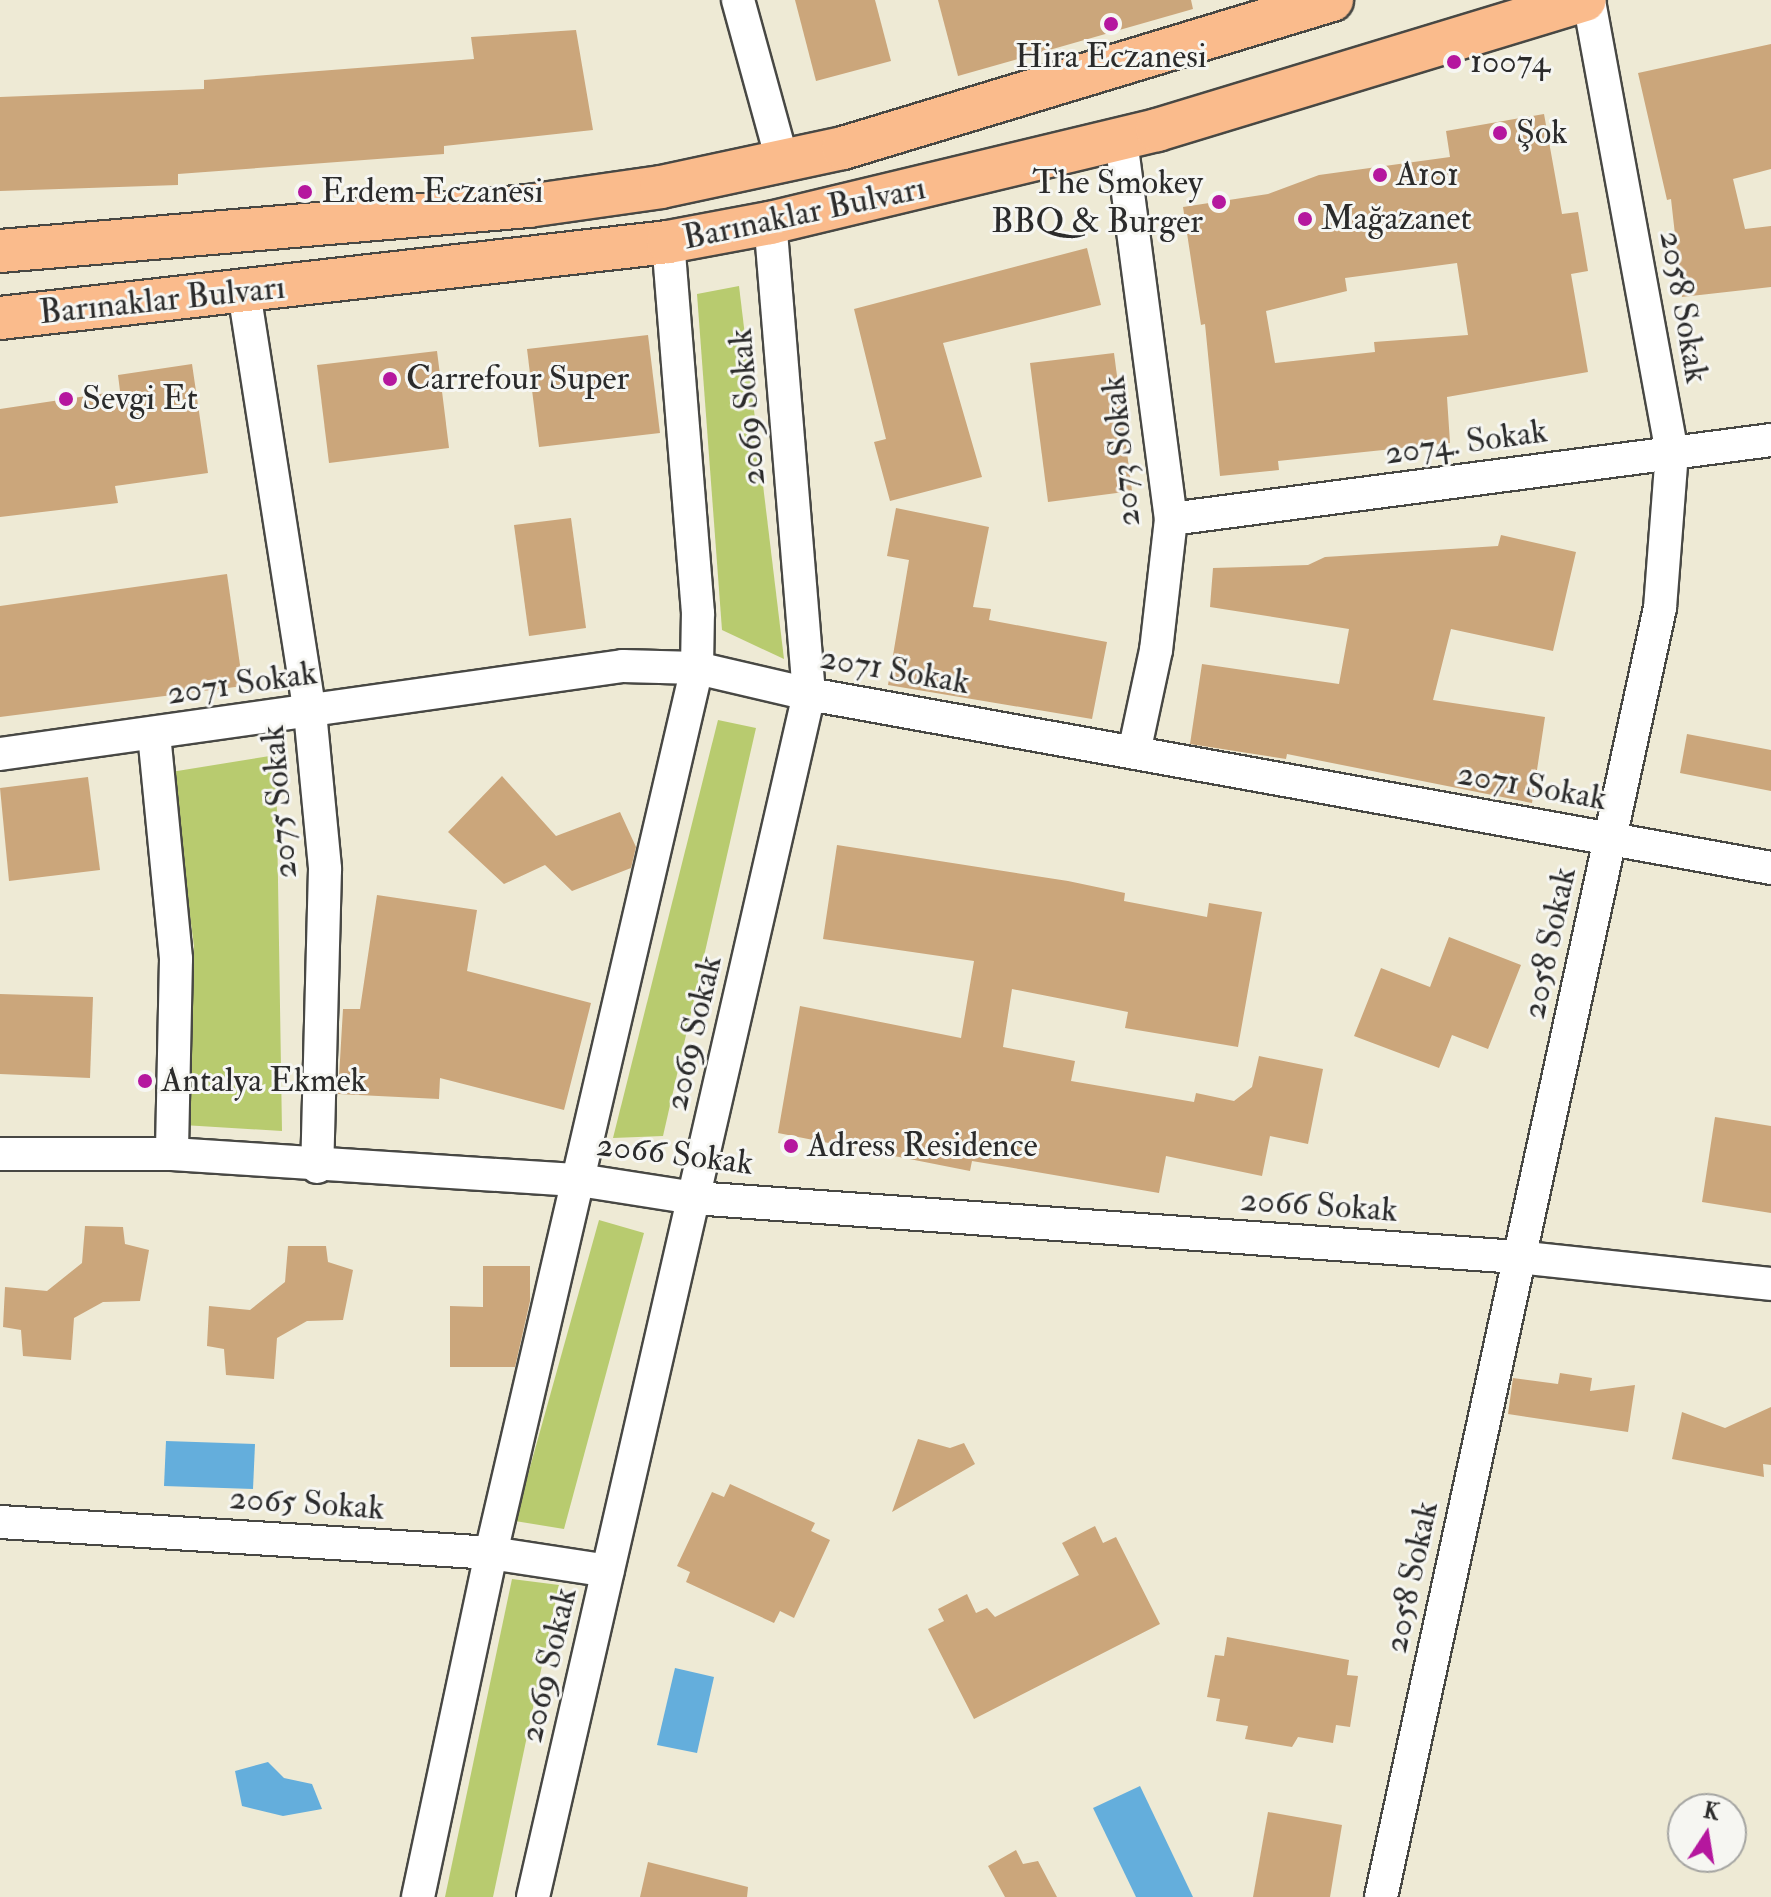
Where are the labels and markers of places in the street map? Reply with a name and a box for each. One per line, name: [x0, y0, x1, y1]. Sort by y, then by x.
marker: Hira Eczanesi: [1102, 15, 1120, 33]
place label: Hira Eczanesi: [1015, 37, 1207, 77]
place label: 10074: [1470, 42, 1550, 82]
marker: 10074: [1445, 53, 1463, 71]
place label: Şok: [1516, 113, 1567, 153]
marker: Şok: [1491, 124, 1509, 142]
place label: A101: [1396, 155, 1459, 195]
place label: The Smokey BBQ & Burger: [991, 162, 1203, 242]
marker: A101: [1371, 166, 1389, 184]
place label: Erdem Eczanesi: [321, 172, 544, 212]
marker: Erdem Eczanesi: [296, 183, 314, 201]
marker: The Smokey BBQ & Burger: [1210, 193, 1228, 211]
place label: Mağazanet: [1321, 199, 1472, 239]
marker: Mağazanet: [1296, 210, 1314, 228]
place label: Carrefour Super: [406, 359, 629, 399]
marker: Carrefour Super: [381, 370, 399, 388]
place label: Sevgi Et: [82, 379, 198, 419]
marker: Sevgi Et: [57, 390, 75, 408]
place label: Antalya Ekmek: [161, 1061, 367, 1101]
marker: Antalya Ekmek: [136, 1072, 154, 1090]
place label: Adress Residence: [807, 1126, 1038, 1166]
marker: Adress Residence: [782, 1137, 800, 1155]

